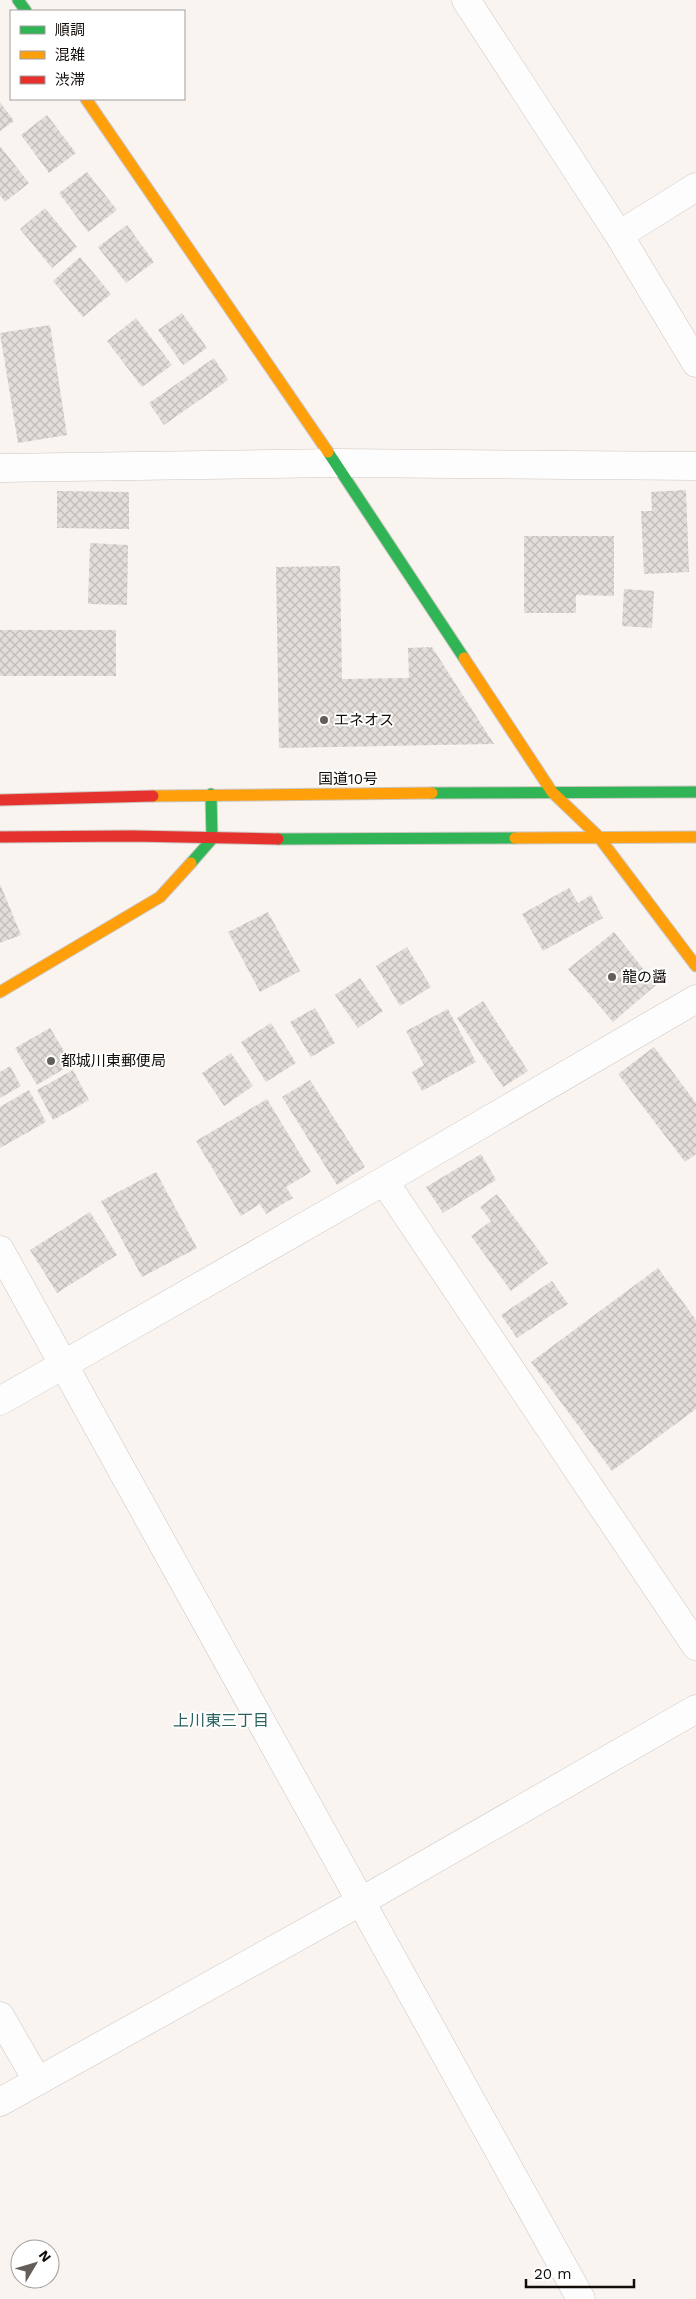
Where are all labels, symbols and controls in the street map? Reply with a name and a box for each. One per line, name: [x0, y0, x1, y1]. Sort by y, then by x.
legend: [10, 10, 185, 100]
text: 順調: [55, 21, 85, 39]
text: 混雑: [55, 46, 85, 64]
text: 渋滞: [55, 71, 85, 89]
place label: エネオス: [334, 711, 394, 729]
marker: エネオス: [318, 714, 330, 726]
street label: 国道10号: [318, 770, 378, 788]
place label: 龍の醤: [622, 968, 667, 986]
marker: 龍の醤: [606, 971, 618, 983]
place label: 都城川東郵便局: [61, 1052, 166, 1070]
marker: 都城川東郵便局: [45, 1055, 57, 1067]
district label: 上川東三丁目: [173, 1711, 269, 1730]
north arrow: [10, 2239, 60, 2289]
text: N: [36, 2247, 55, 2265]
scale bar: [526, 2256, 634, 2288]
text: 20 m: [534, 2265, 572, 2283]

